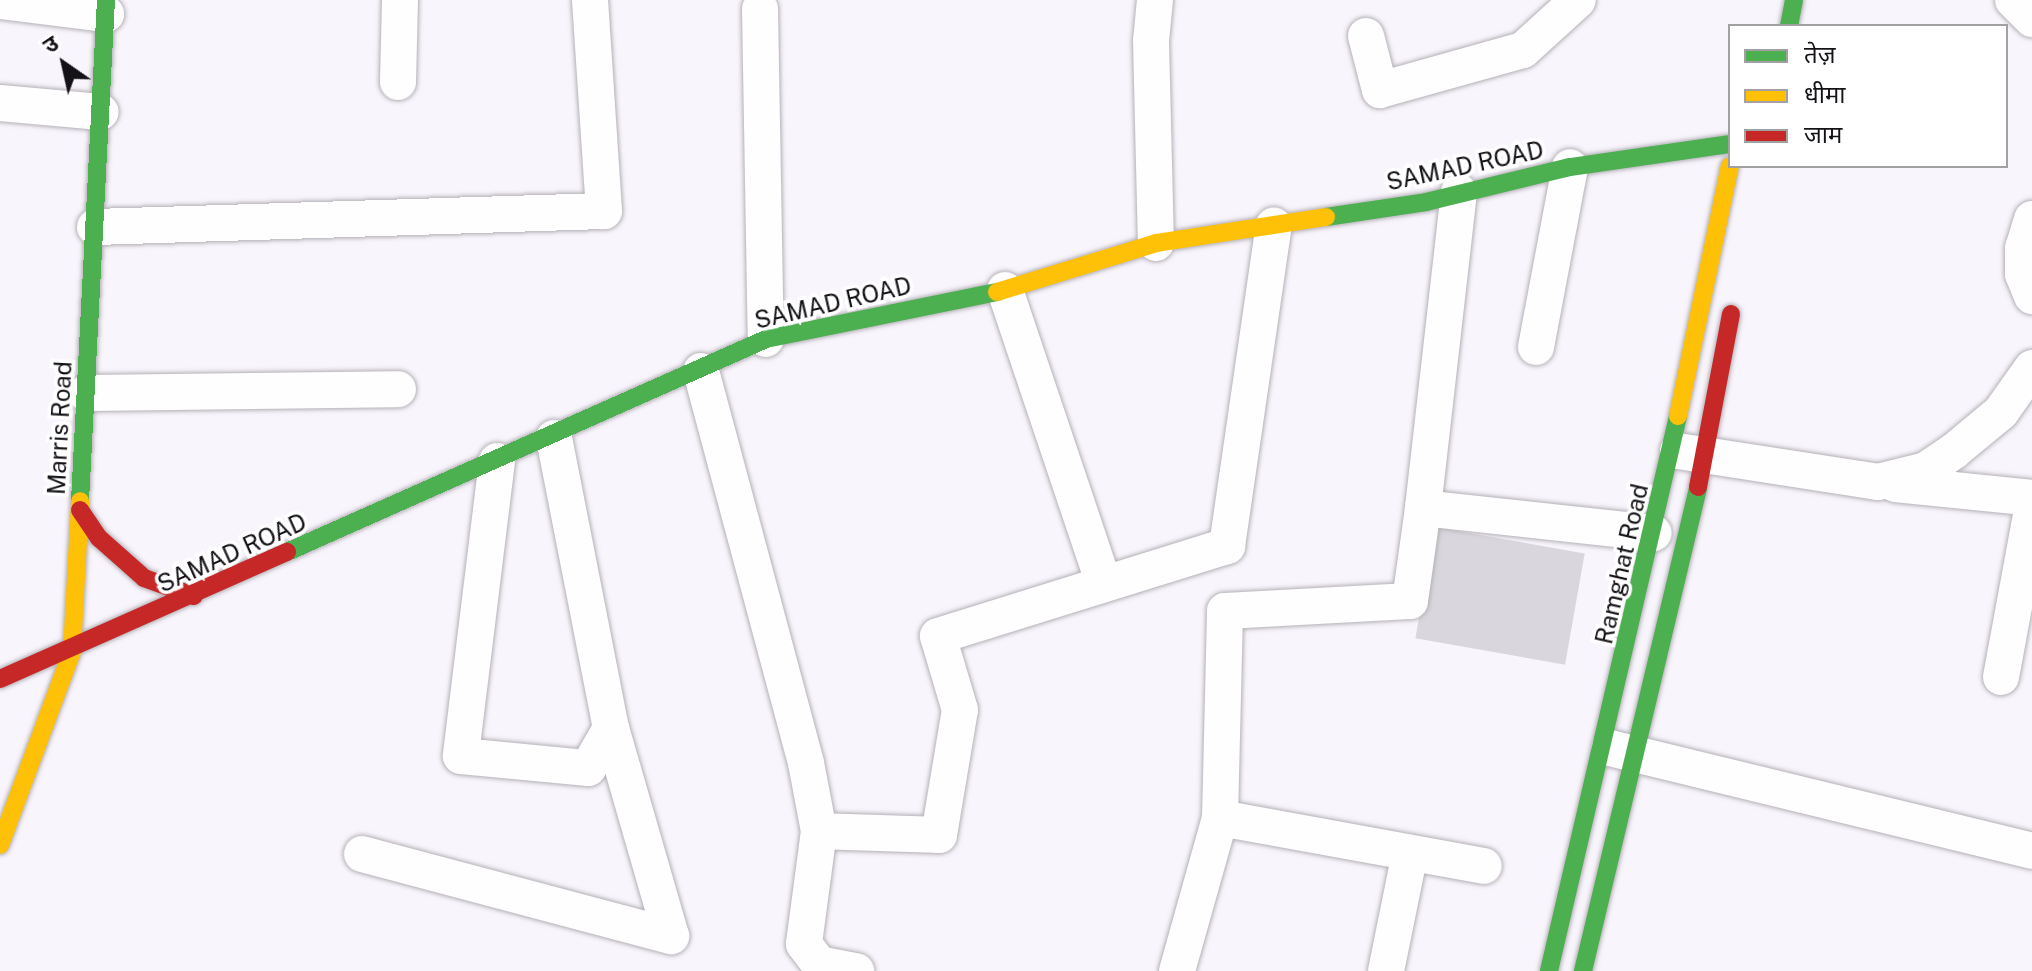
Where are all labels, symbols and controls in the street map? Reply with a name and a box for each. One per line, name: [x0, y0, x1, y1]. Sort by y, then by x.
north arrow: [24, 24, 104, 104]
legend: [1728, 24, 2008, 168]
text: उ: [38, 30, 63, 58]
text: तेज़: [1804, 40, 1836, 68]
text: धीमा: [1804, 80, 1846, 108]
text: जाम: [1804, 120, 1842, 148]
street label: SAMAD ROAD: [1384, 135, 1546, 197]
street label: SAMAD ROAD: [752, 271, 914, 335]
street label: Marris Road: [42, 360, 78, 496]
street label: Ramghat Road: [1590, 481, 1654, 647]
street label: SAMAD ROAD: [153, 507, 311, 599]

